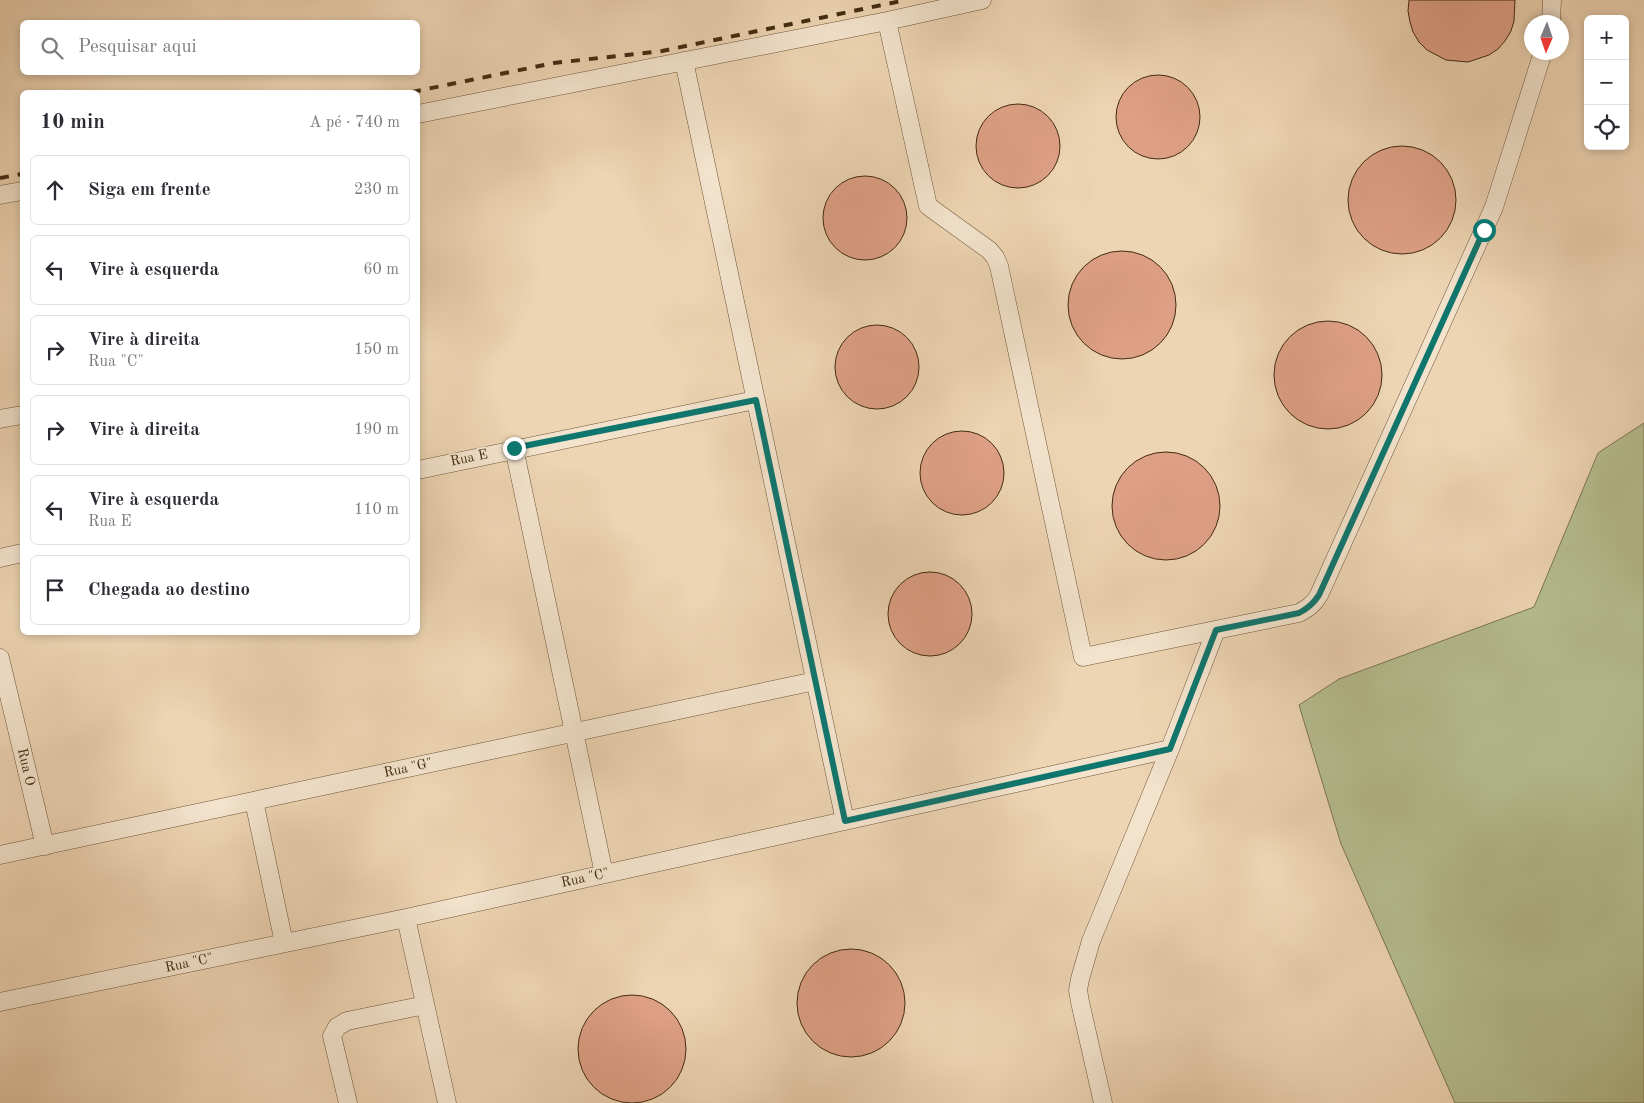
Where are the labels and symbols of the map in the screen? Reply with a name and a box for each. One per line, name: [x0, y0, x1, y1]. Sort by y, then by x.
north arrow: [1524, 15, 1569, 60]
route start: [1473, 219, 1496, 242]
route end: [503, 437, 526, 460]
street label: Rua E: [449, 447, 489, 469]
street label: Rua O: [15, 747, 37, 787]
street label: Rua "G": [382, 756, 434, 780]
street label: Rua "C": [560, 866, 610, 890]
street label: Rua "C": [164, 951, 214, 975]

